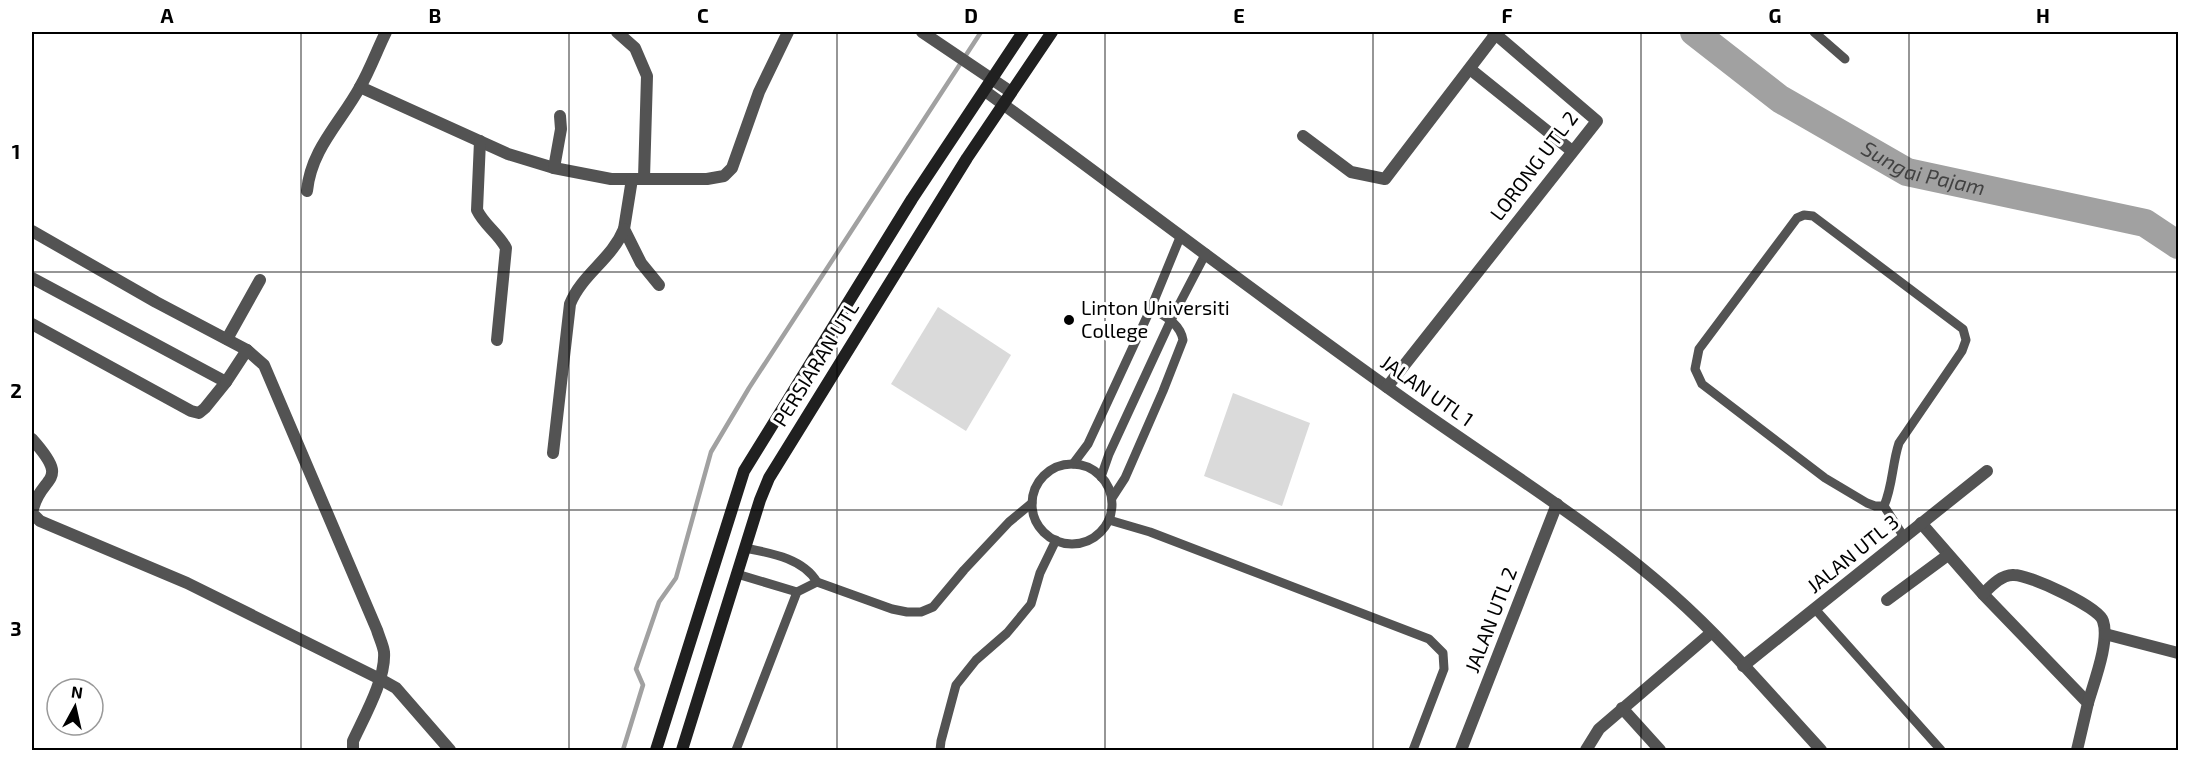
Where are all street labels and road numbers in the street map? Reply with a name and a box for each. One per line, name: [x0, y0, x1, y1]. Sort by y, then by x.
street label: LORONG UTL 2: [1484, 106, 1582, 225]
street label: PERSIARAN UTL: [767, 297, 863, 430]
street label: JALAN UTL 1: [1377, 349, 1479, 431]
street label: JALAN UTL 3: [1802, 509, 1903, 597]
street label: JALAN UTL 2: [1459, 564, 1521, 676]

